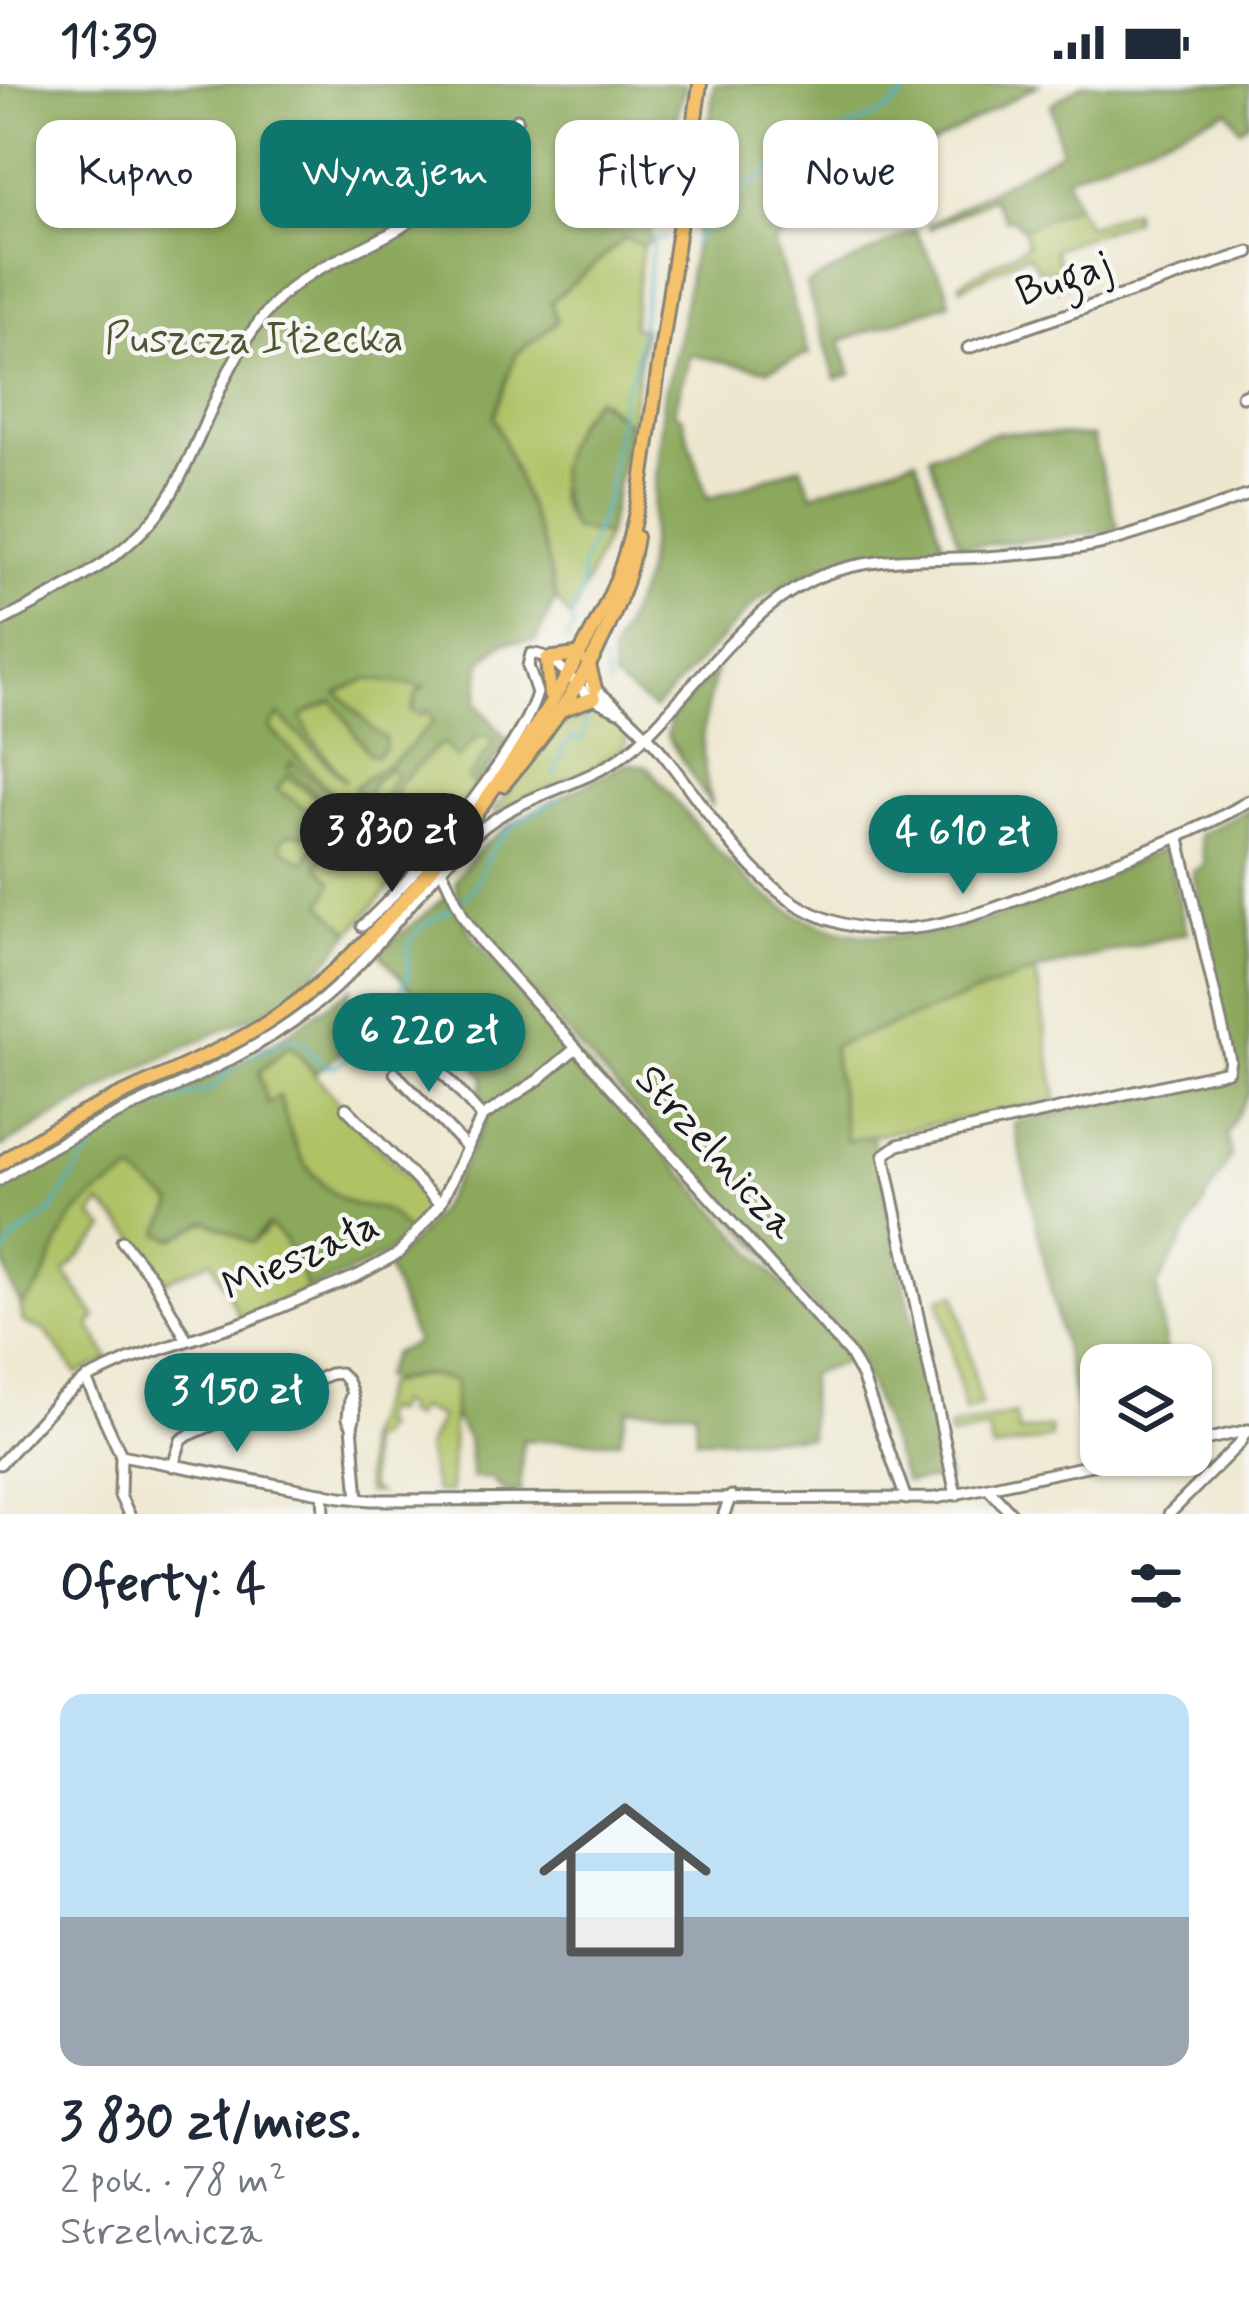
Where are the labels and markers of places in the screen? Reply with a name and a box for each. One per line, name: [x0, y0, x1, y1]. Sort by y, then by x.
pin: 3 830 zł: [268, 793, 516, 895]
pin: 4 610 zł: [839, 795, 1087, 897]
pin: 6 220 zł: [305, 993, 553, 1095]
pin: 3 150 zł: [113, 1353, 361, 1455]

